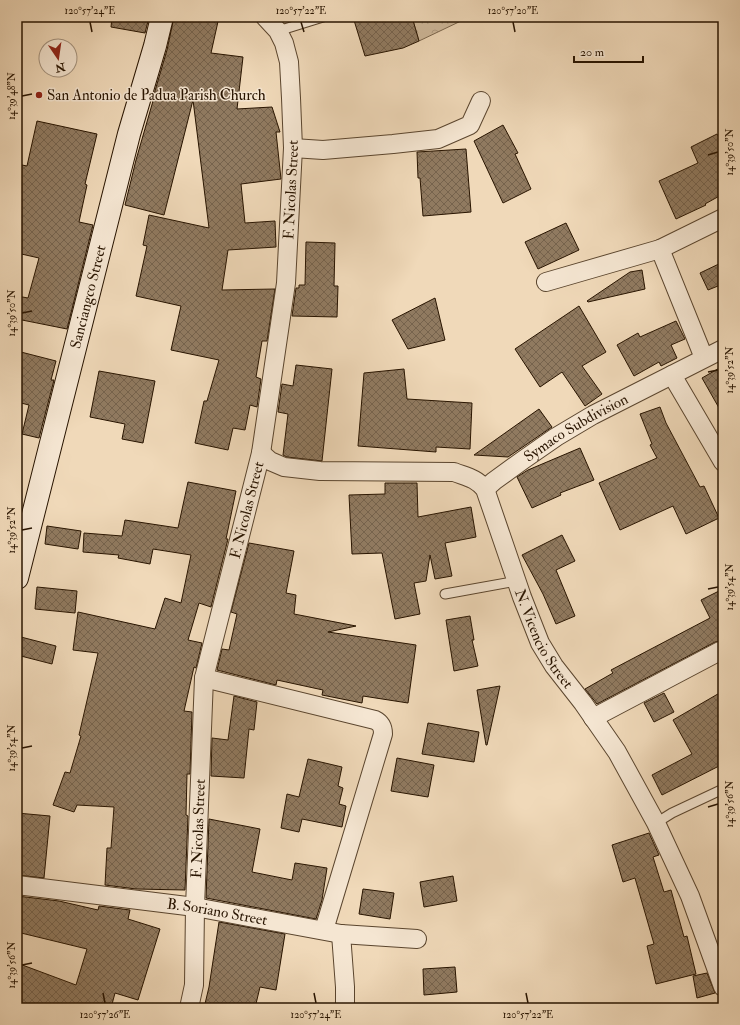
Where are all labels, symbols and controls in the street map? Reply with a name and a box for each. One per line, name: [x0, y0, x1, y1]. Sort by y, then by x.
text: 120°57'24"E: [65, 5, 115, 17]
text: 120°57'22"E: [276, 5, 326, 17]
text: 120°57'20"E: [488, 5, 538, 17]
north arrow: [38, 38, 78, 78]
scale bar: [574, 38, 643, 64]
text: 20 m: [580, 45, 605, 60]
text: N: [53, 60, 67, 75]
text: 14°39'48"N: [6, 72, 18, 120]
place label: San Antonio de Padua Parish Church: [47, 86, 266, 105]
marker: San Antonio de Padua Parish Church: [34, 90, 44, 100]
text: 14°39'50"N: [724, 129, 736, 175]
street label: F. Nicolas Street: [279, 140, 303, 240]
street label: Sanciangco Street: [66, 243, 110, 351]
text: 14°39'50"N: [6, 290, 18, 336]
text: 14°39'52"N: [724, 347, 736, 393]
street label: Symaco Subdivision: [520, 389, 631, 466]
street label: F. Nicolas Street: [225, 459, 268, 561]
text: 14°39'52"N: [6, 507, 18, 553]
text: 14°39'54"N: [724, 564, 736, 610]
street label: N. Vicencio Street: [511, 587, 578, 693]
text: 14°39'54"N: [6, 725, 18, 771]
street label: F. Nicolas Street: [187, 778, 210, 879]
text: 14°39'56"N: [724, 781, 736, 827]
street label: B. Soriano Street: [166, 894, 269, 930]
text: 14°39'56"N: [6, 942, 18, 988]
text: 120°57'26"E: [80, 1009, 130, 1021]
text: 120°57'24"E: [291, 1009, 341, 1021]
text: 120°57'22"E: [503, 1009, 553, 1021]

